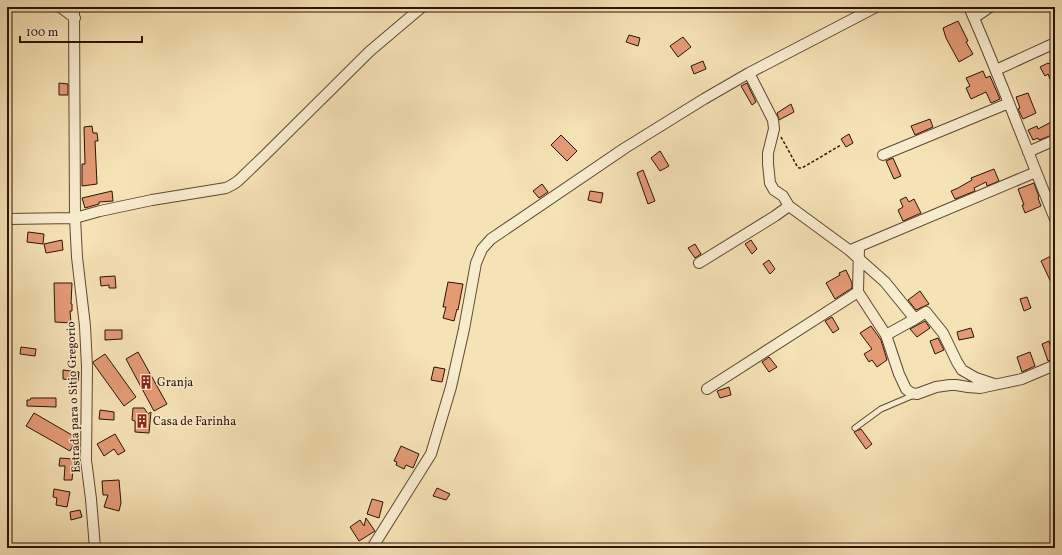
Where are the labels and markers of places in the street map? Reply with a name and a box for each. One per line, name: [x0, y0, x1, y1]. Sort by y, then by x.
building icon: Granja: [138, 374, 154, 390]
place label: Granja: [157, 375, 193, 391]
building icon: Casa de Farinha: [134, 413, 150, 429]
place label: Casa de Farinha: [153, 414, 236, 430]

